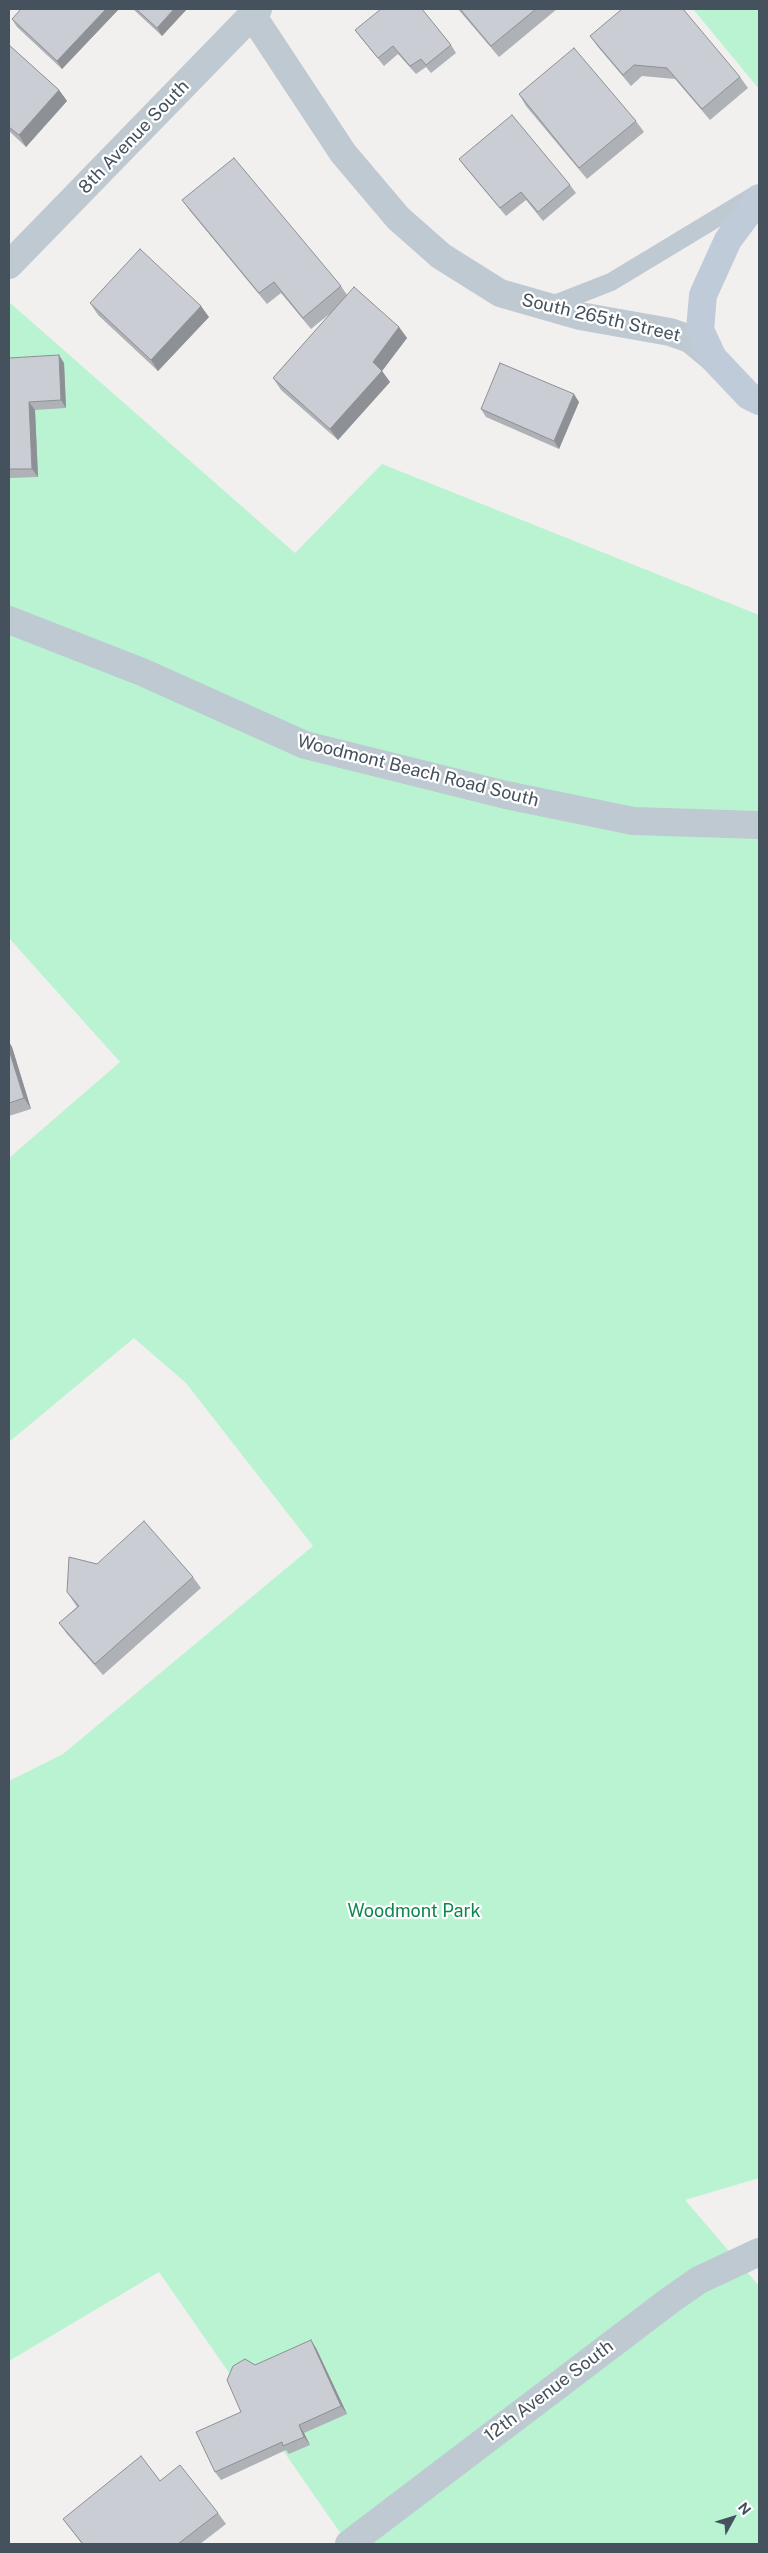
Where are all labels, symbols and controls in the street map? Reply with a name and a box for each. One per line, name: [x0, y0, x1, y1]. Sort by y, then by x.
street label: 8th Avenue South: [74, 76, 194, 198]
street label: South 265th Street: [520, 289, 682, 347]
street label: Woodmont Beach Road South: [295, 730, 541, 812]
park label: Woodmont Park: [347, 1900, 481, 1922]
street label: 12th Avenue South: [480, 2335, 618, 2447]
north arrow: [708, 2493, 758, 2543]
text: N: [735, 2499, 754, 2518]

